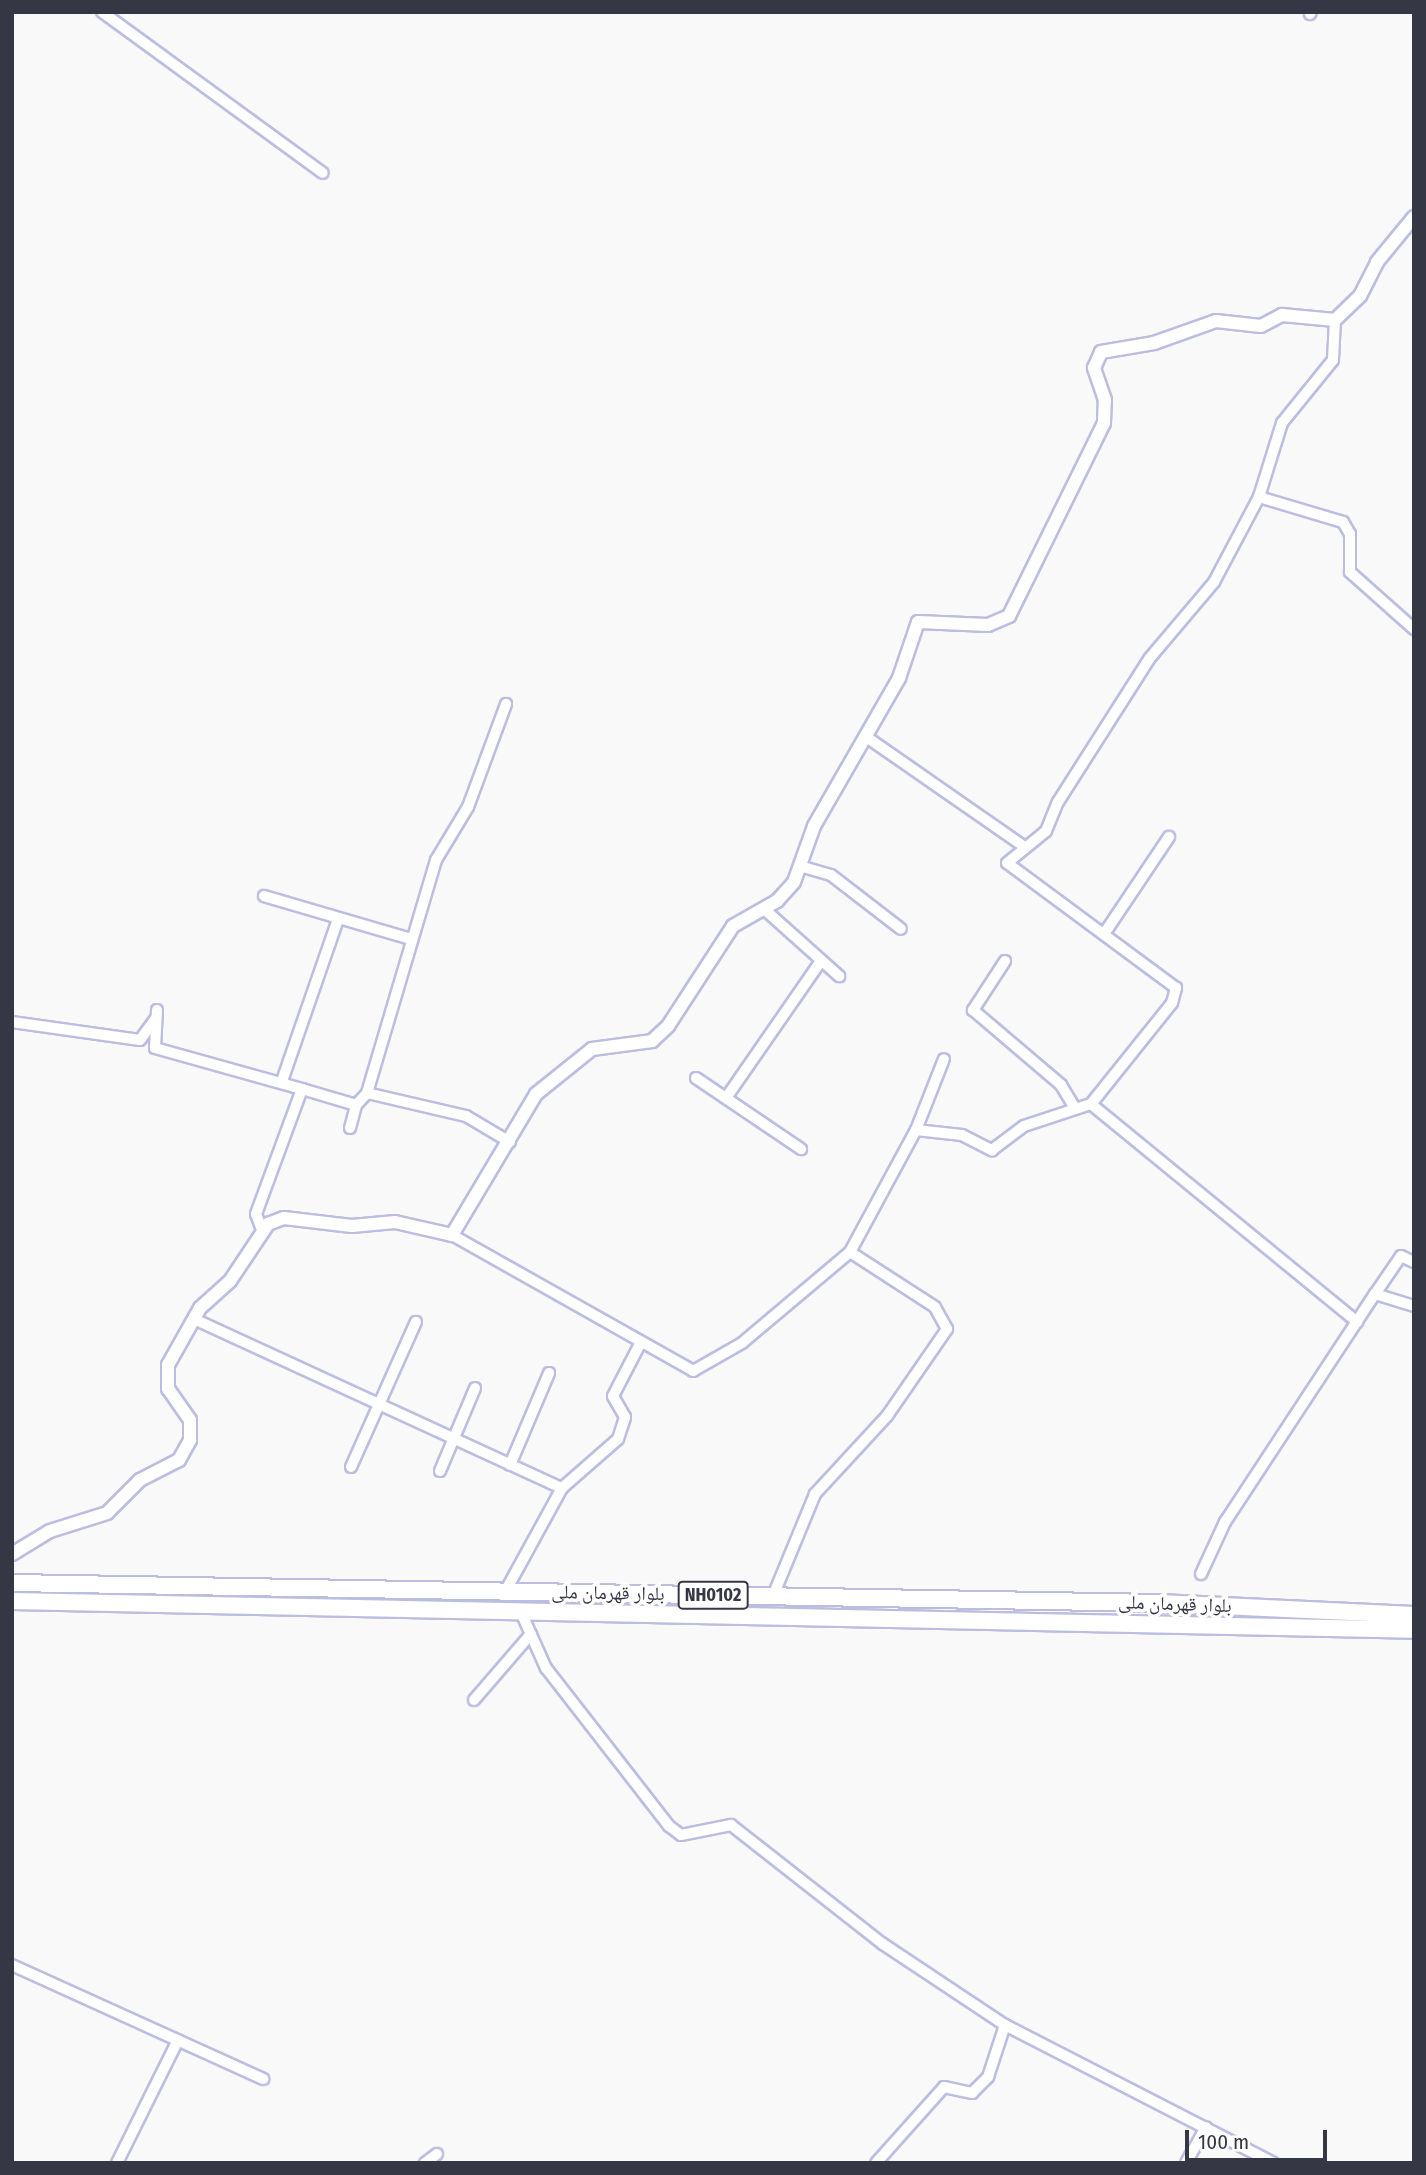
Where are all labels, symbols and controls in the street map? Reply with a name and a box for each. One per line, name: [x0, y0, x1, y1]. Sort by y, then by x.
road number: NH0102: [676, 1580, 750, 1610]
street label: بلوار قهرمان ملی: [551, 1581, 665, 1605]
street label: بلوار قهرمان ملی: [1118, 1591, 1232, 1617]
scale bar: [1188, 2116, 1330, 2160]
text: 100 m: [1198, 2129, 1249, 2155]

